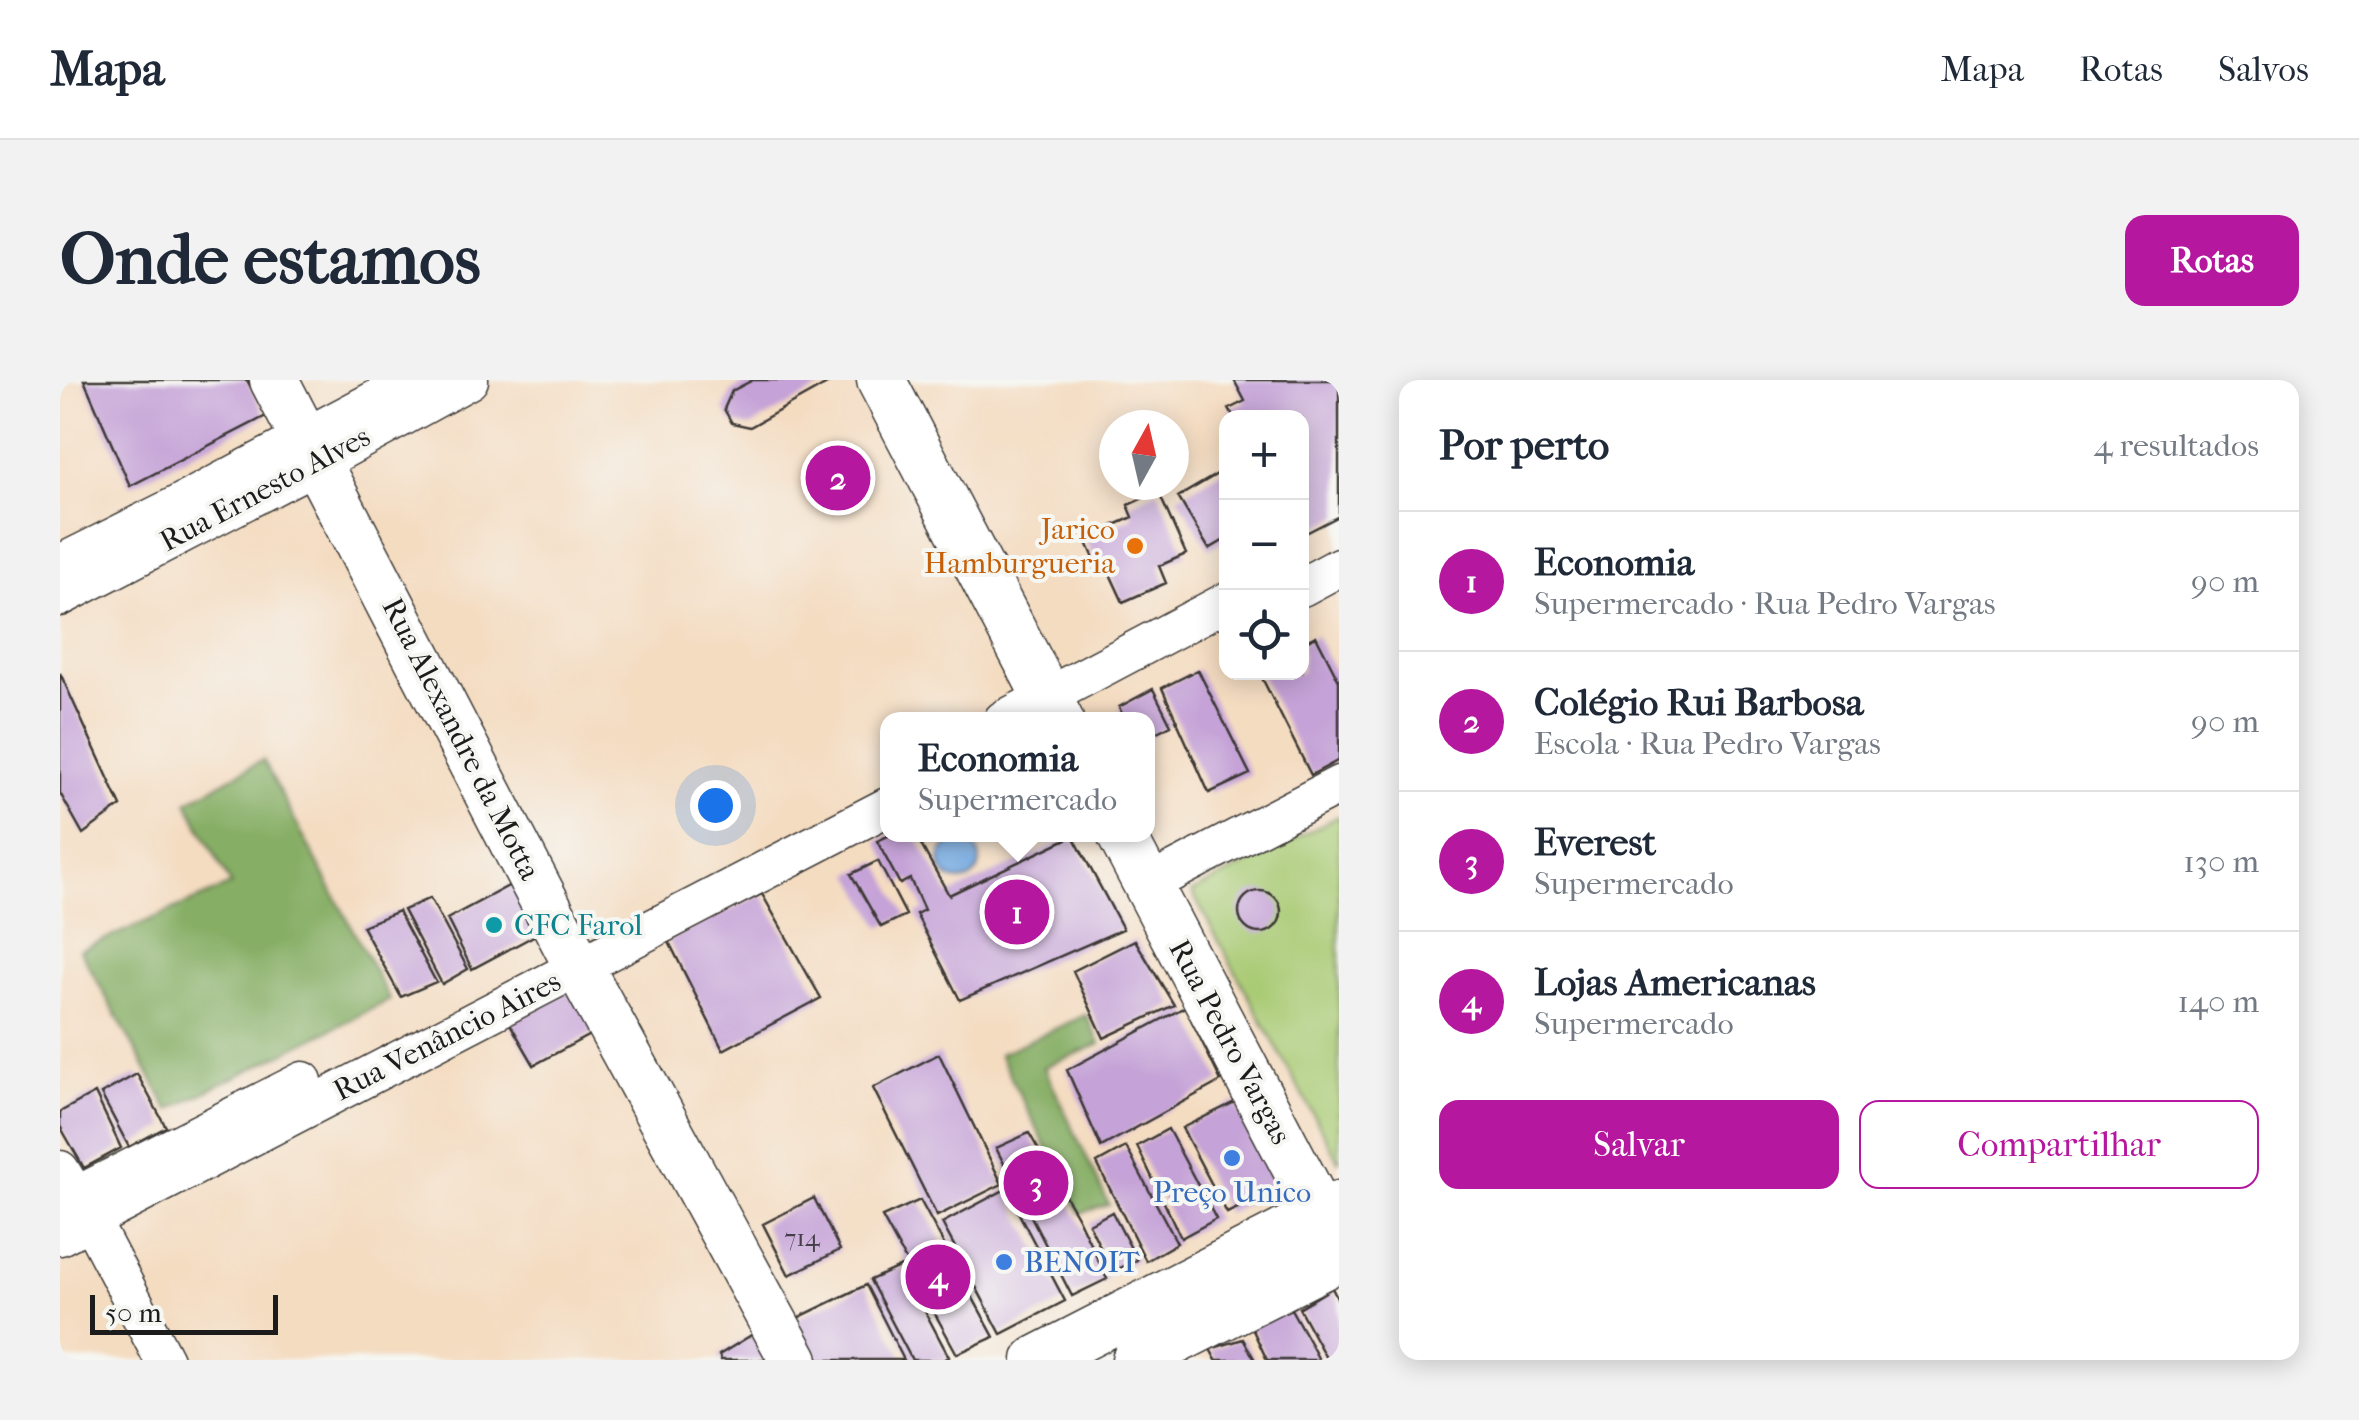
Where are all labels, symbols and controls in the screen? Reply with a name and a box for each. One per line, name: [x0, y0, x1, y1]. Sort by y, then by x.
text: Mapa: [50, 41, 164, 97]
text: Mapa: [1941, 49, 2024, 90]
text: Rotas: [2079, 49, 2163, 90]
text: Salvos: [2218, 49, 2309, 90]
button: Rotas: [2125, 215, 2299, 306]
text: Onde estamos: [60, 219, 481, 301]
north arrow: [1099, 410, 1189, 500]
map controls: [1219, 410, 1309, 680]
button: +: [1219, 410, 1309, 500]
street label: Rua Ernesto Alves: [154, 419, 376, 559]
text: Por perto: [1439, 421, 1609, 470]
text: 4 resultados: [2094, 427, 2259, 464]
pin: 2: [806, 441, 870, 516]
button: −: [1219, 500, 1309, 590]
place label: Jarico Hamburgueria: [924, 512, 1116, 581]
marker: Jarico Hamburgueria: [1124, 535, 1146, 557]
text: Economia: [1534, 540, 1694, 585]
text: 1: [1466, 563, 1477, 600]
text: 90 m: [2191, 563, 2259, 600]
text: Supermercado · Rua Pedro Vargas: [1534, 585, 1996, 622]
button: locate: [1219, 590, 1309, 680]
street label: Rua Alexandre da Motta: [375, 592, 548, 887]
text: Colégio Rui Barbosa: [1534, 680, 1863, 725]
text: 2: [1463, 703, 1480, 740]
text: 90 m: [2191, 703, 2259, 740]
popup: [880, 712, 1155, 842]
text: Escola · Rua Pedro Vargas: [1534, 725, 1881, 762]
text: Economia: [918, 736, 1078, 781]
your location: [690, 780, 741, 831]
text: Supermercado: [918, 781, 1117, 818]
text: Everest: [1534, 820, 1656, 865]
text: 3: [1465, 843, 1478, 880]
text: 130 m: [2183, 843, 2259, 880]
text: Supermercado: [1534, 865, 1734, 902]
pin: 1: [984, 874, 1050, 950]
place label: CFC Farol: [514, 908, 643, 943]
marker: CFC Farol: [483, 914, 505, 936]
street label: Rua Pedro Vargas: [1161, 934, 1299, 1150]
text: Lojas Americanas: [1534, 960, 1816, 1005]
street label: Rua Venâncio Aires: [328, 964, 566, 1108]
text: 4: [1462, 983, 1481, 1020]
text: 140 m: [2178, 983, 2259, 1020]
text: Supermercado: [1534, 1005, 1734, 1042]
button: Salvar: [1439, 1100, 1839, 1189]
button: Compartilhar: [1859, 1100, 2259, 1189]
pin: 3: [1004, 1146, 1068, 1220]
marker: Preço Unico: [1221, 1147, 1243, 1169]
place label: Preço Unico: [1153, 1175, 1311, 1210]
house number: 714: [784, 1223, 821, 1252]
pin: 4: [906, 1240, 970, 1314]
place label: BENOIT: [1024, 1245, 1140, 1280]
marker: BENOIT: [993, 1251, 1015, 1273]
scale bar: [90, 1290, 278, 1334]
text: 50 m: [105, 1296, 162, 1329]

